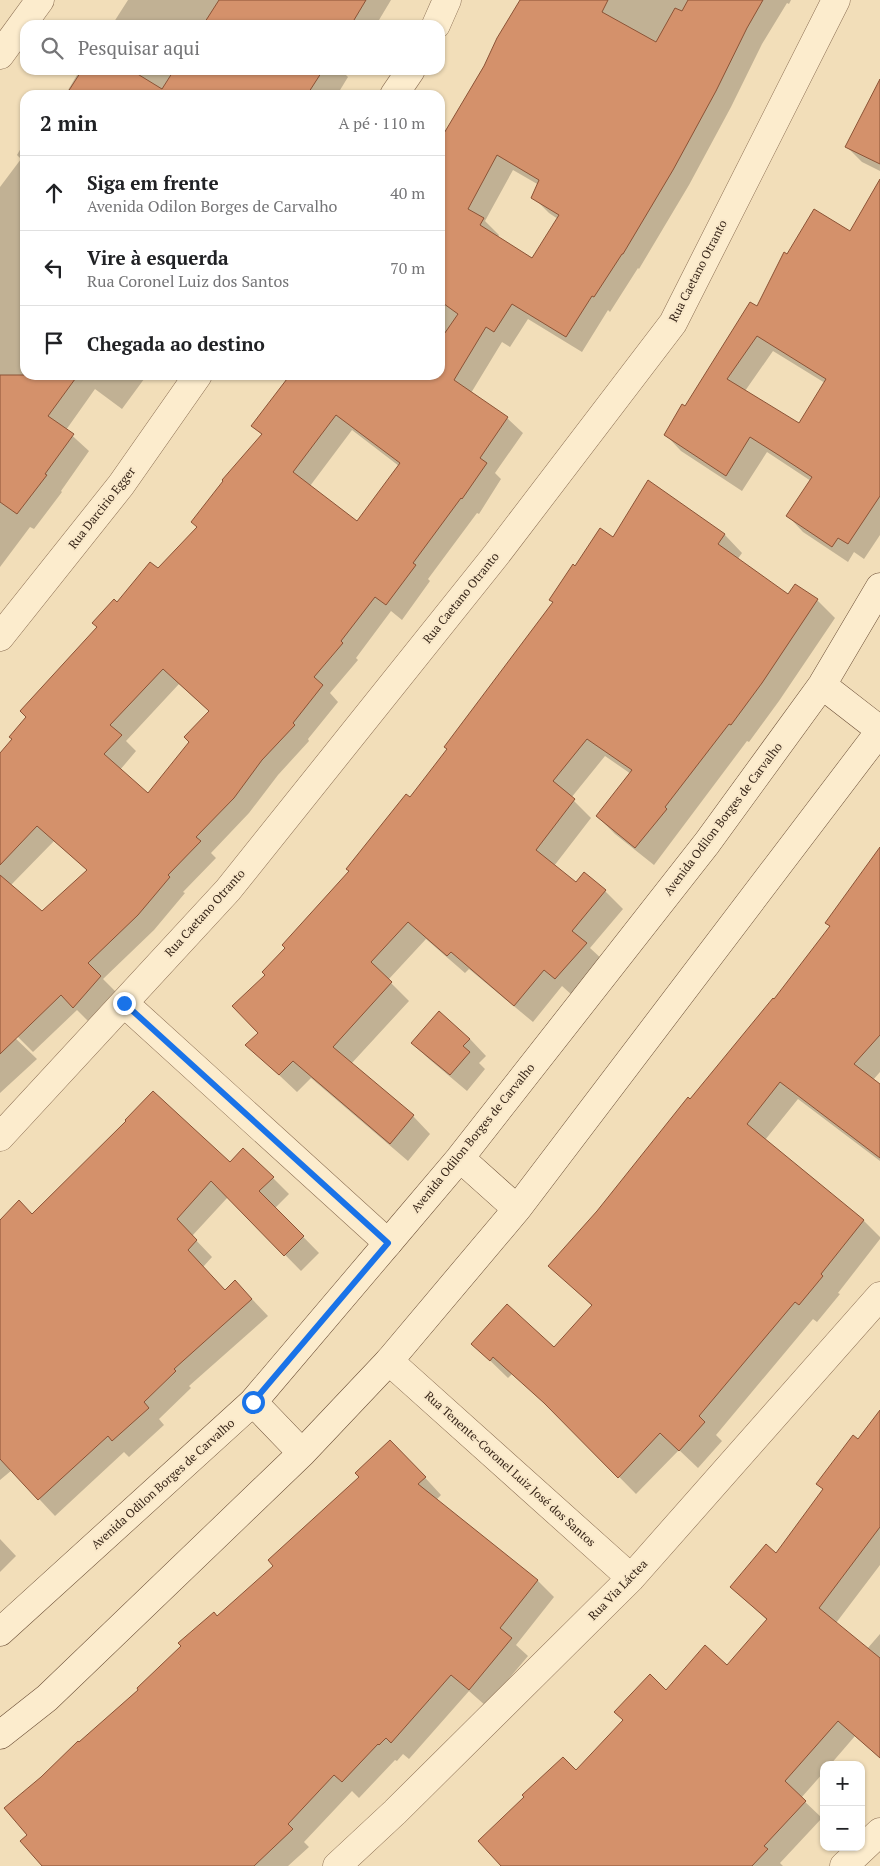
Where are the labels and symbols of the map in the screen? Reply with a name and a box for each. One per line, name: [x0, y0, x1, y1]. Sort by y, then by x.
street label: Rua Caetano Otranto: [665, 217, 730, 324]
street label: Rua Darcirio Egger: [65, 463, 139, 552]
street label: Rua Caetano Otranto: [419, 549, 502, 646]
street label: Avenida Odilon Borges de Carvalho: [660, 739, 785, 898]
street label: Rua Caetano Otranto: [161, 865, 248, 960]
route end: [113, 992, 136, 1015]
street label: Avenida Odilon Borges de Carvalho: [408, 1060, 538, 1215]
street label: Rua Tenente-Coronel Luiz José dos Santos: [422, 1388, 599, 1550]
route start: [242, 1391, 265, 1414]
street label: Avenida Odilon Borges de Carvalho: [88, 1415, 238, 1552]
street label: Rua Via Láctea: [585, 1556, 650, 1623]

